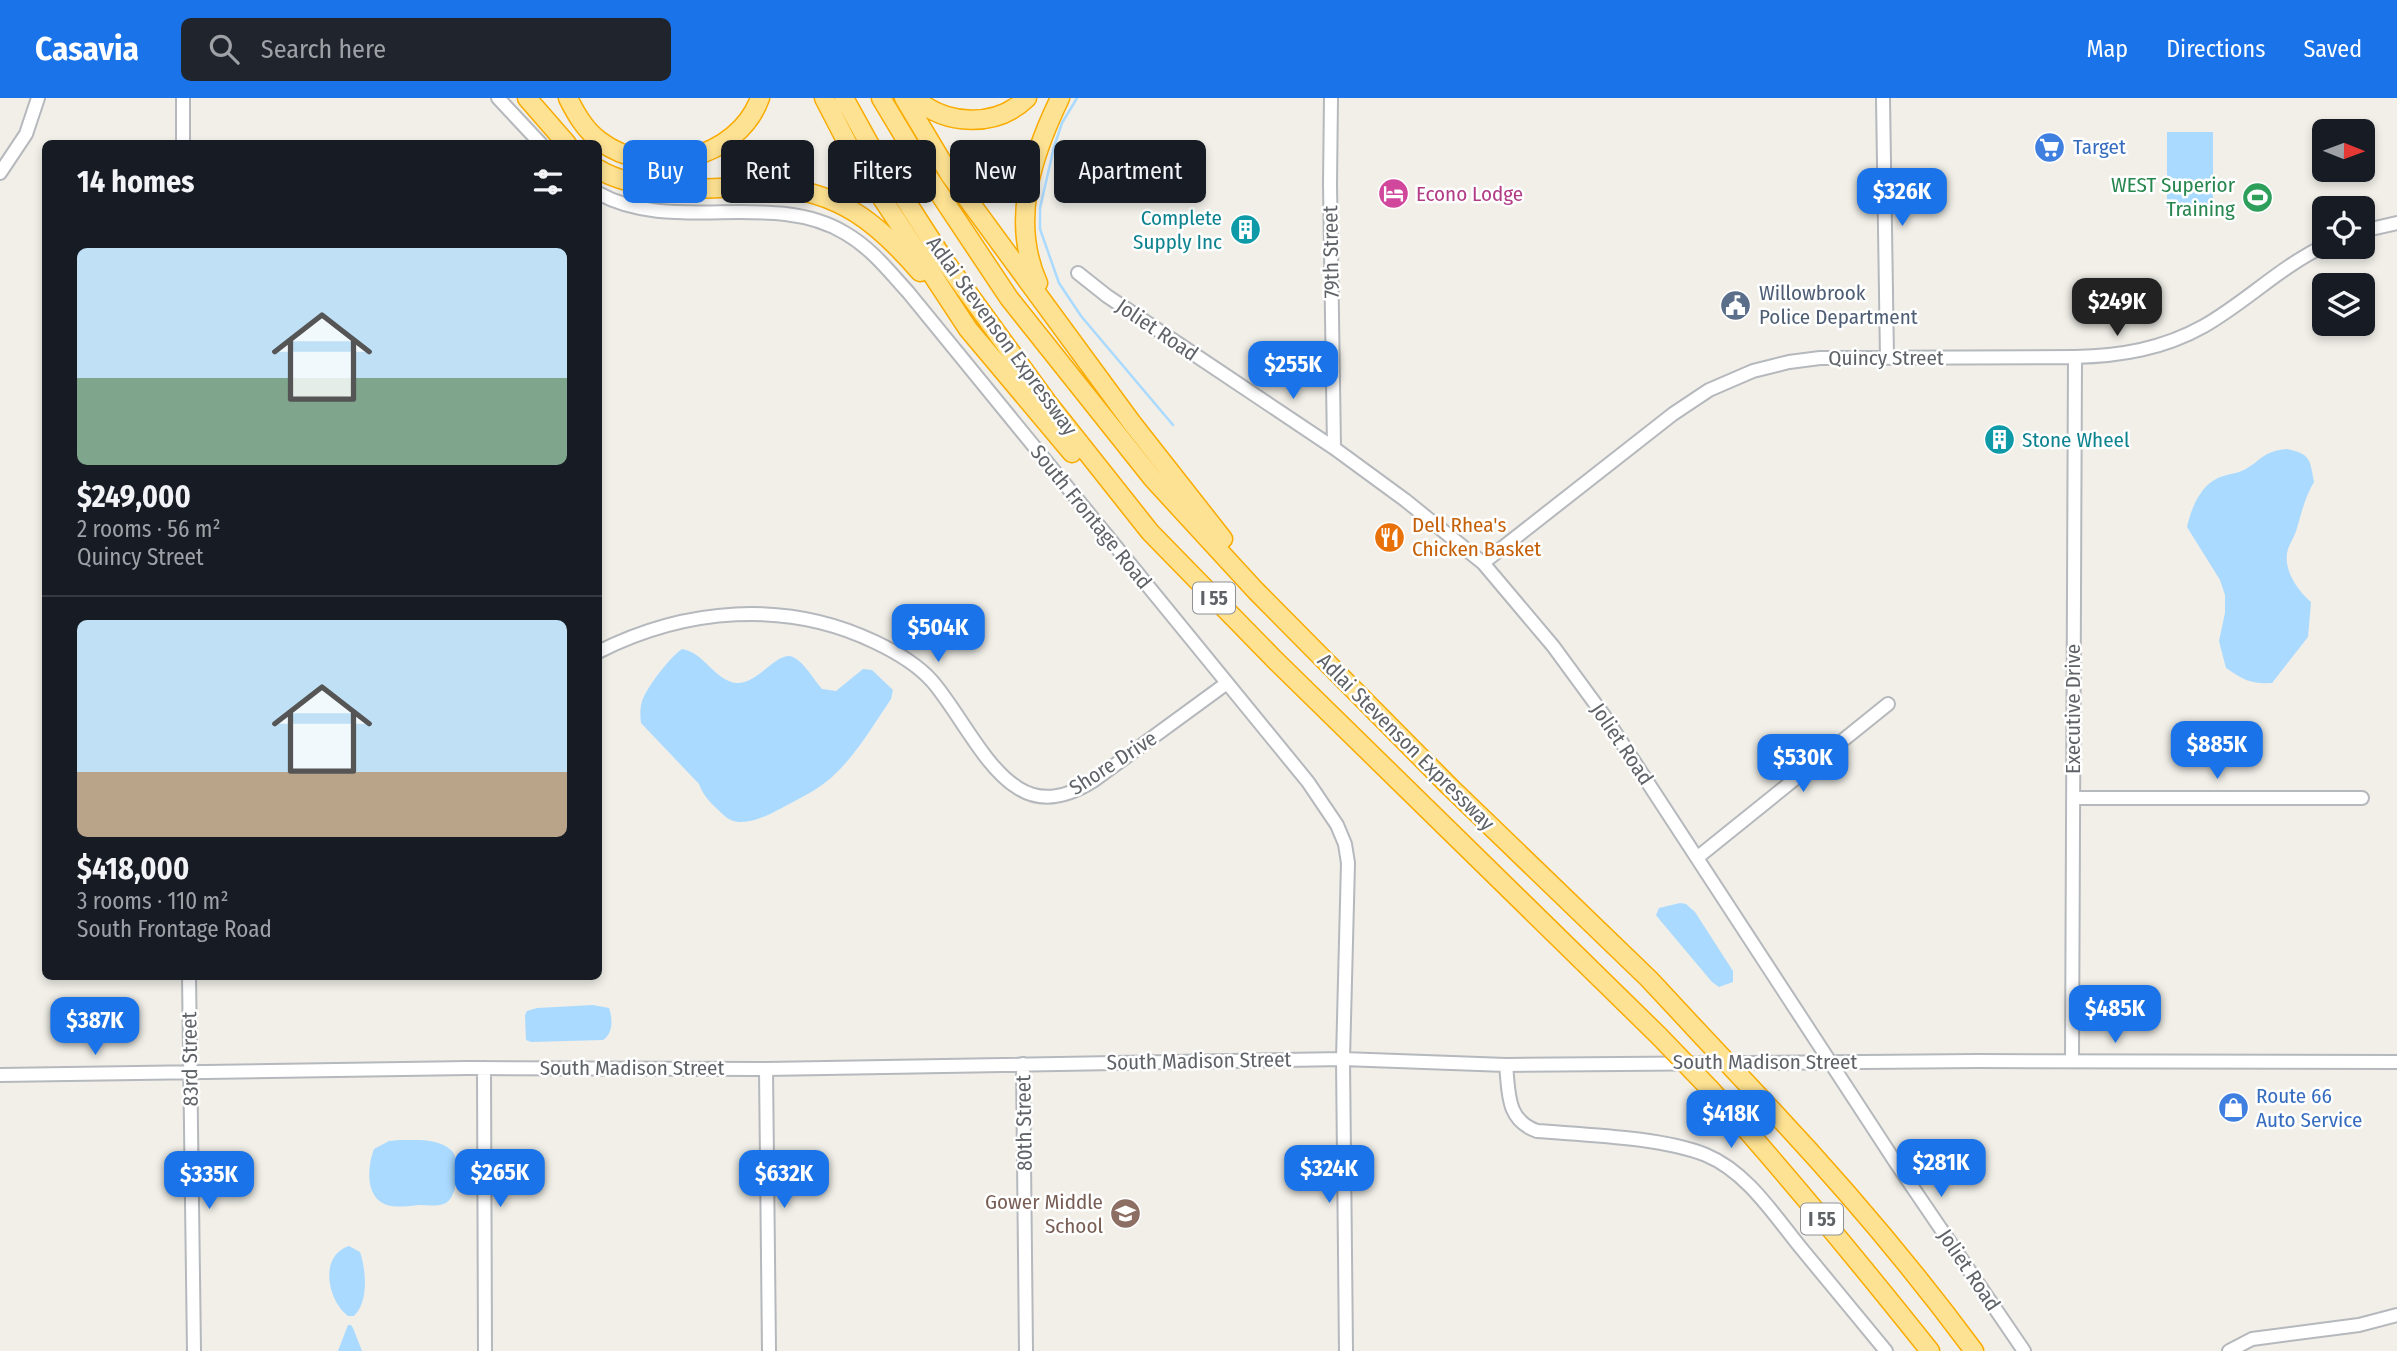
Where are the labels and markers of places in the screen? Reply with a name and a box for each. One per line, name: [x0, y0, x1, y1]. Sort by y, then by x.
supermarket icon: Target: [2033, 130, 2067, 164]
place label: Target: [2073, 134, 2126, 160]
pin: $326K: [1853, 169, 1951, 228]
place label: WEST Superior Training: [2111, 172, 2236, 222]
hotel icon: Econo Lodge: [1376, 177, 1410, 211]
sports icon: WEST Superior Training: [2241, 180, 2275, 214]
place label: Econo Lodge: [1416, 181, 1523, 207]
place label: Complete Supply Inc: [1133, 205, 1222, 255]
building icon: Complete Supply Inc: [1228, 213, 1262, 247]
pin: $249K: [2068, 278, 2166, 338]
place label: Willowbrook Police Department: [1759, 280, 1918, 330]
public building icon: Willowbrook Police Department: [1719, 288, 1753, 322]
pin: $255K: [1244, 342, 1342, 401]
building icon: Stone Wheel: [1982, 423, 2016, 457]
place label: Stone Wheel: [2022, 427, 2130, 453]
place label: Dell Rhea's Chicken Basket: [1412, 512, 1541, 562]
restaurant icon: Dell Rhea's Chicken Basket: [1372, 520, 1406, 554]
pin: $504K: [889, 604, 987, 664]
pin: $885K: [2168, 722, 2266, 781]
pin: $530K: [1754, 734, 1852, 794]
pin: $485K: [2066, 986, 2164, 1045]
pin: $387K: [46, 998, 144, 1057]
place label: Route 66 Auto Service: [2256, 1083, 2362, 1133]
pin: $418K: [1682, 1090, 1780, 1150]
shop icon: Route 66 Auto Service: [2216, 1091, 2250, 1125]
pin: $281K: [1892, 1140, 1990, 1199]
pin: $324K: [1280, 1146, 1378, 1205]
pin: $265K: [451, 1150, 549, 1209]
pin: $632K: [735, 1150, 833, 1210]
pin: $335K: [160, 1152, 258, 1211]
place label: Gower Middle School: [985, 1189, 1103, 1239]
school or university icon: Gower Middle School: [1109, 1197, 1143, 1231]

